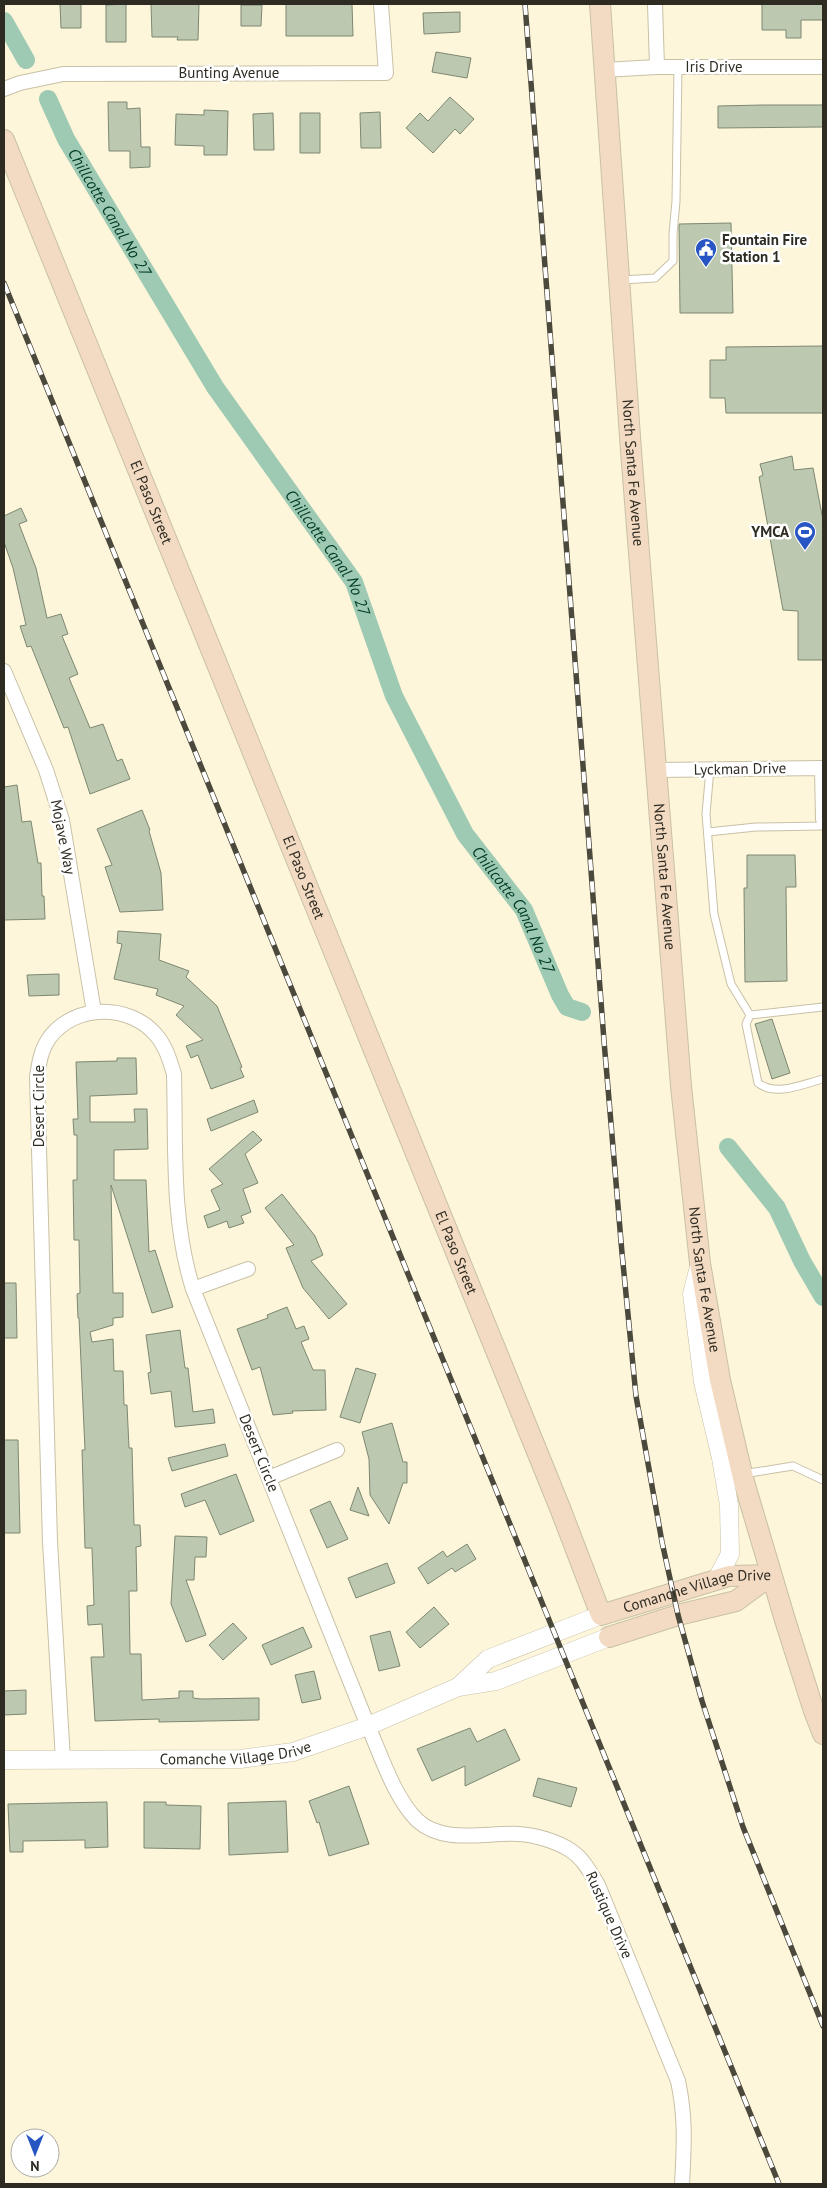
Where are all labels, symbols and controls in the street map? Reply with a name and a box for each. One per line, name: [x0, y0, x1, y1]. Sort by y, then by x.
street label: Iris Drive: [685, 57, 743, 76]
street label: Bunting Avenue: [179, 63, 279, 82]
water label: Chillcotte Canal No 27: [64, 144, 157, 281]
place label: Fountain Fire Station 1: [722, 230, 808, 266]
public building icon: Fountain Fire Station 1: [694, 237, 718, 268]
street label: North Santa Fe Avenue: [618, 399, 648, 547]
street label: El Paso Street: [126, 457, 177, 547]
water label: Chillcotte Canal No 27: [281, 485, 375, 619]
sports icon: YMCA: [793, 520, 817, 551]
place label: YMCA: [750, 522, 790, 541]
street label: Lyckman Drive: [694, 758, 786, 779]
street label: Mojave Way: [47, 798, 80, 876]
street label: North Santa Fe Avenue: [650, 803, 680, 951]
street label: El Paso Street: [279, 833, 330, 922]
water label: Chillcotte Canal No 27: [468, 842, 560, 977]
street label: Desert Circle: [29, 1065, 48, 1147]
street label: North Santa Fe Avenue: [685, 1206, 725, 1354]
street label: El Paso Street: [431, 1208, 482, 1297]
street label: Desert Circle: [235, 1411, 284, 1495]
street label: Comanche Village Drive: [621, 1565, 771, 1617]
street label: Comanche Village Drive: [160, 1736, 314, 1768]
street label: Rustique Drive: [582, 1868, 637, 1961]
north arrow: [10, 2128, 60, 2178]
text: N: [30, 2157, 40, 2175]

